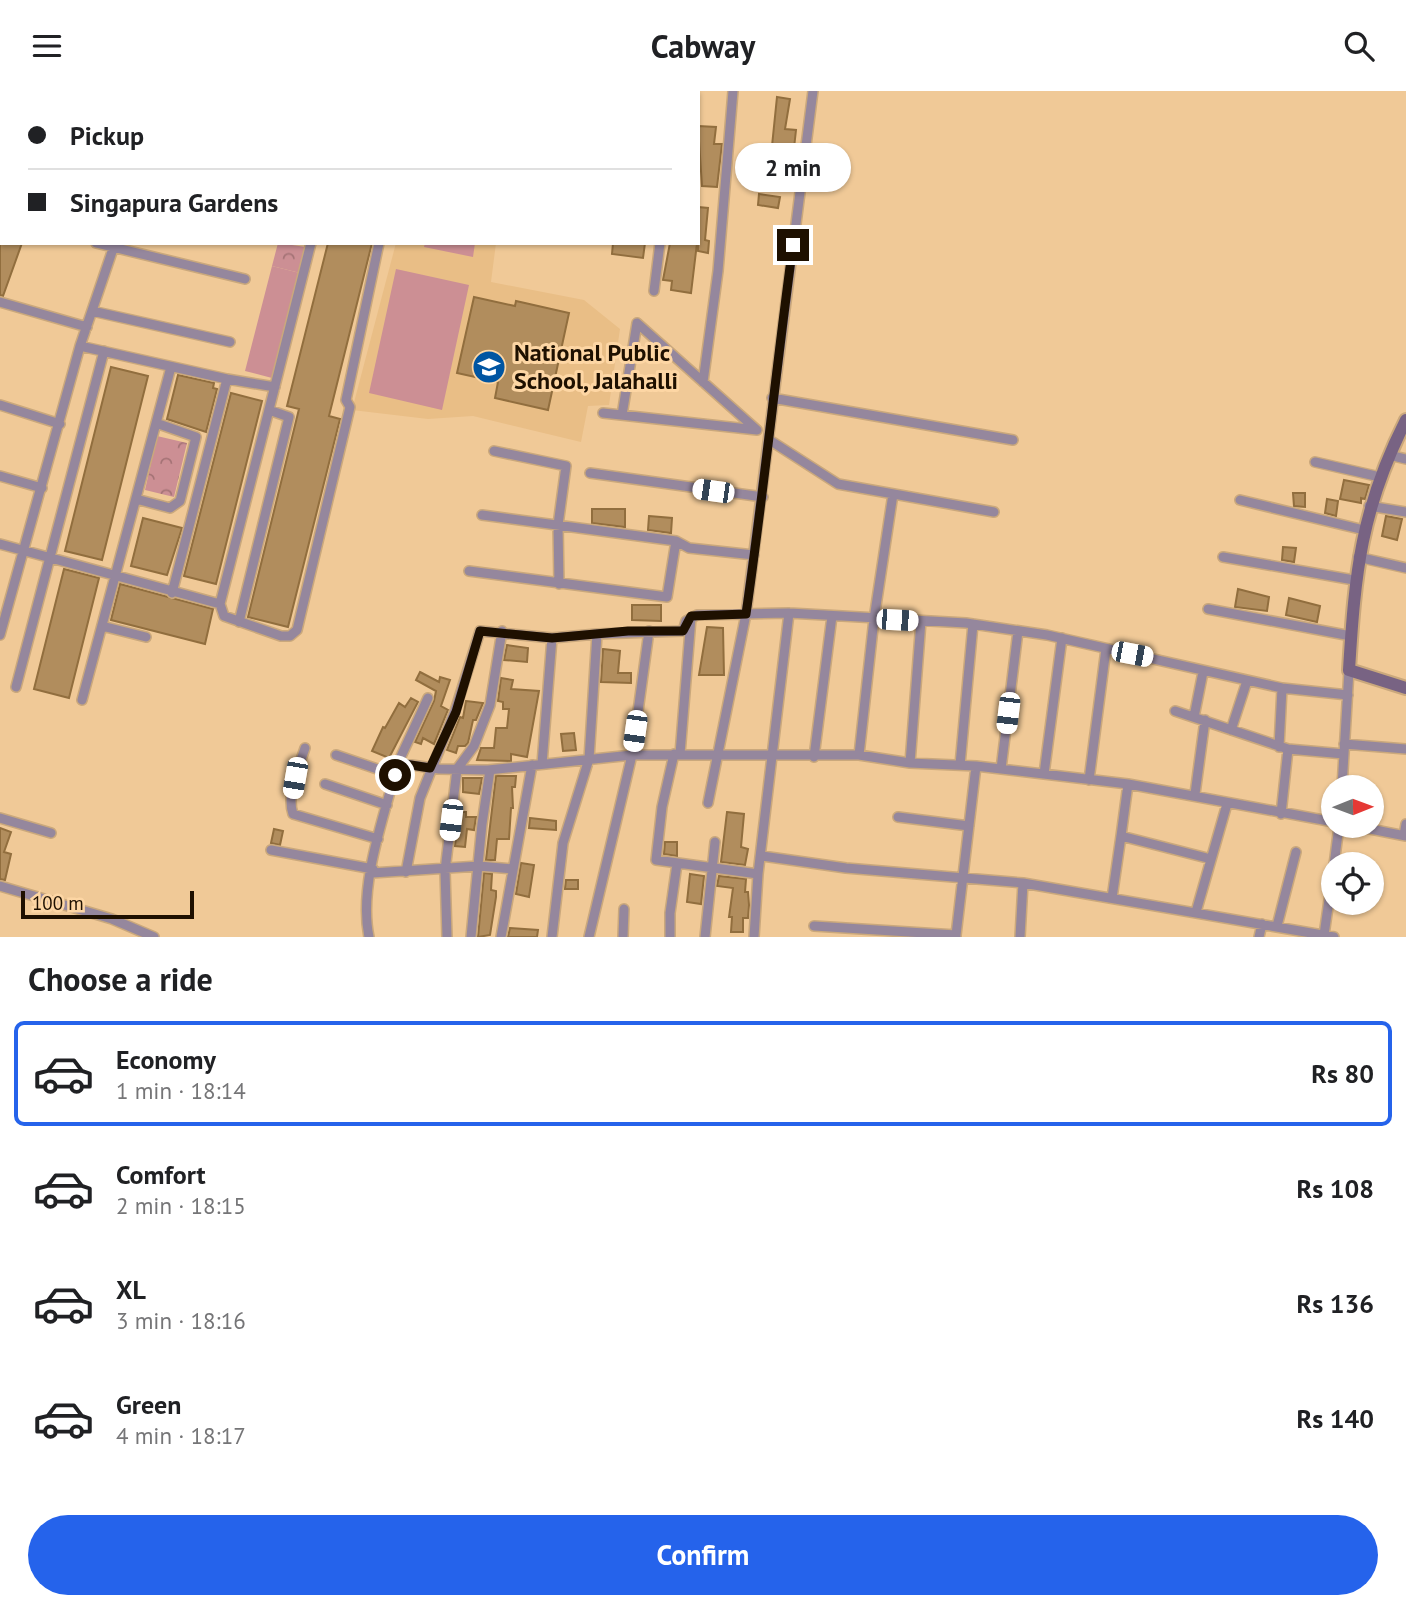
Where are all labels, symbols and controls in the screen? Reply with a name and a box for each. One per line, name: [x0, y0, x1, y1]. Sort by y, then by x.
text: Cabway: [651, 25, 755, 67]
icon: menu: [28, 27, 66, 65]
icon: search: [1340, 27, 1378, 65]
text: Pickup: [70, 119, 144, 152]
callout: 2 min: [735, 143, 851, 193]
text: 2 min: [765, 153, 821, 182]
text: Singapura Gardens: [70, 186, 278, 219]
route end: [777, 229, 809, 261]
place label: National Public School, Jalahalli: [514, 337, 678, 396]
school or university icon: National Public School, Jalahalli: [470, 348, 508, 386]
car: [691, 478, 736, 504]
car: [876, 608, 919, 632]
car: [1110, 640, 1155, 668]
car: [996, 691, 1021, 735]
car: [622, 709, 649, 753]
car: [282, 755, 309, 801]
route start: [379, 759, 411, 791]
north arrow: [1321, 775, 1384, 838]
map controls: [1321, 775, 1384, 915]
car: [439, 798, 464, 842]
button: locate: [1321, 852, 1384, 915]
scale bar: [21, 888, 194, 920]
text: 100 m: [32, 891, 84, 915]
text: Choose a ride: [28, 958, 213, 1000]
icon: car: [32, 1042, 95, 1105]
text: Economy: [116, 1043, 216, 1076]
text: Rs 80: [1311, 1057, 1374, 1090]
text: 1 min · 18:14: [116, 1076, 246, 1105]
icon: car: [32, 1157, 95, 1220]
text: Comfort: [116, 1158, 206, 1191]
text: Rs 108: [1297, 1172, 1374, 1205]
text: 2 min · 18:15: [116, 1191, 246, 1220]
icon: car: [32, 1272, 95, 1335]
text: XL: [116, 1273, 146, 1306]
text: Rs 136: [1297, 1287, 1374, 1320]
text: 3 min · 18:16: [116, 1306, 246, 1335]
icon: car: [32, 1387, 95, 1450]
text: Green: [116, 1388, 181, 1421]
text: Rs 140: [1297, 1402, 1374, 1435]
text: 4 min · 18:17: [116, 1421, 246, 1450]
button: Confirm: [28, 1515, 1378, 1595]

